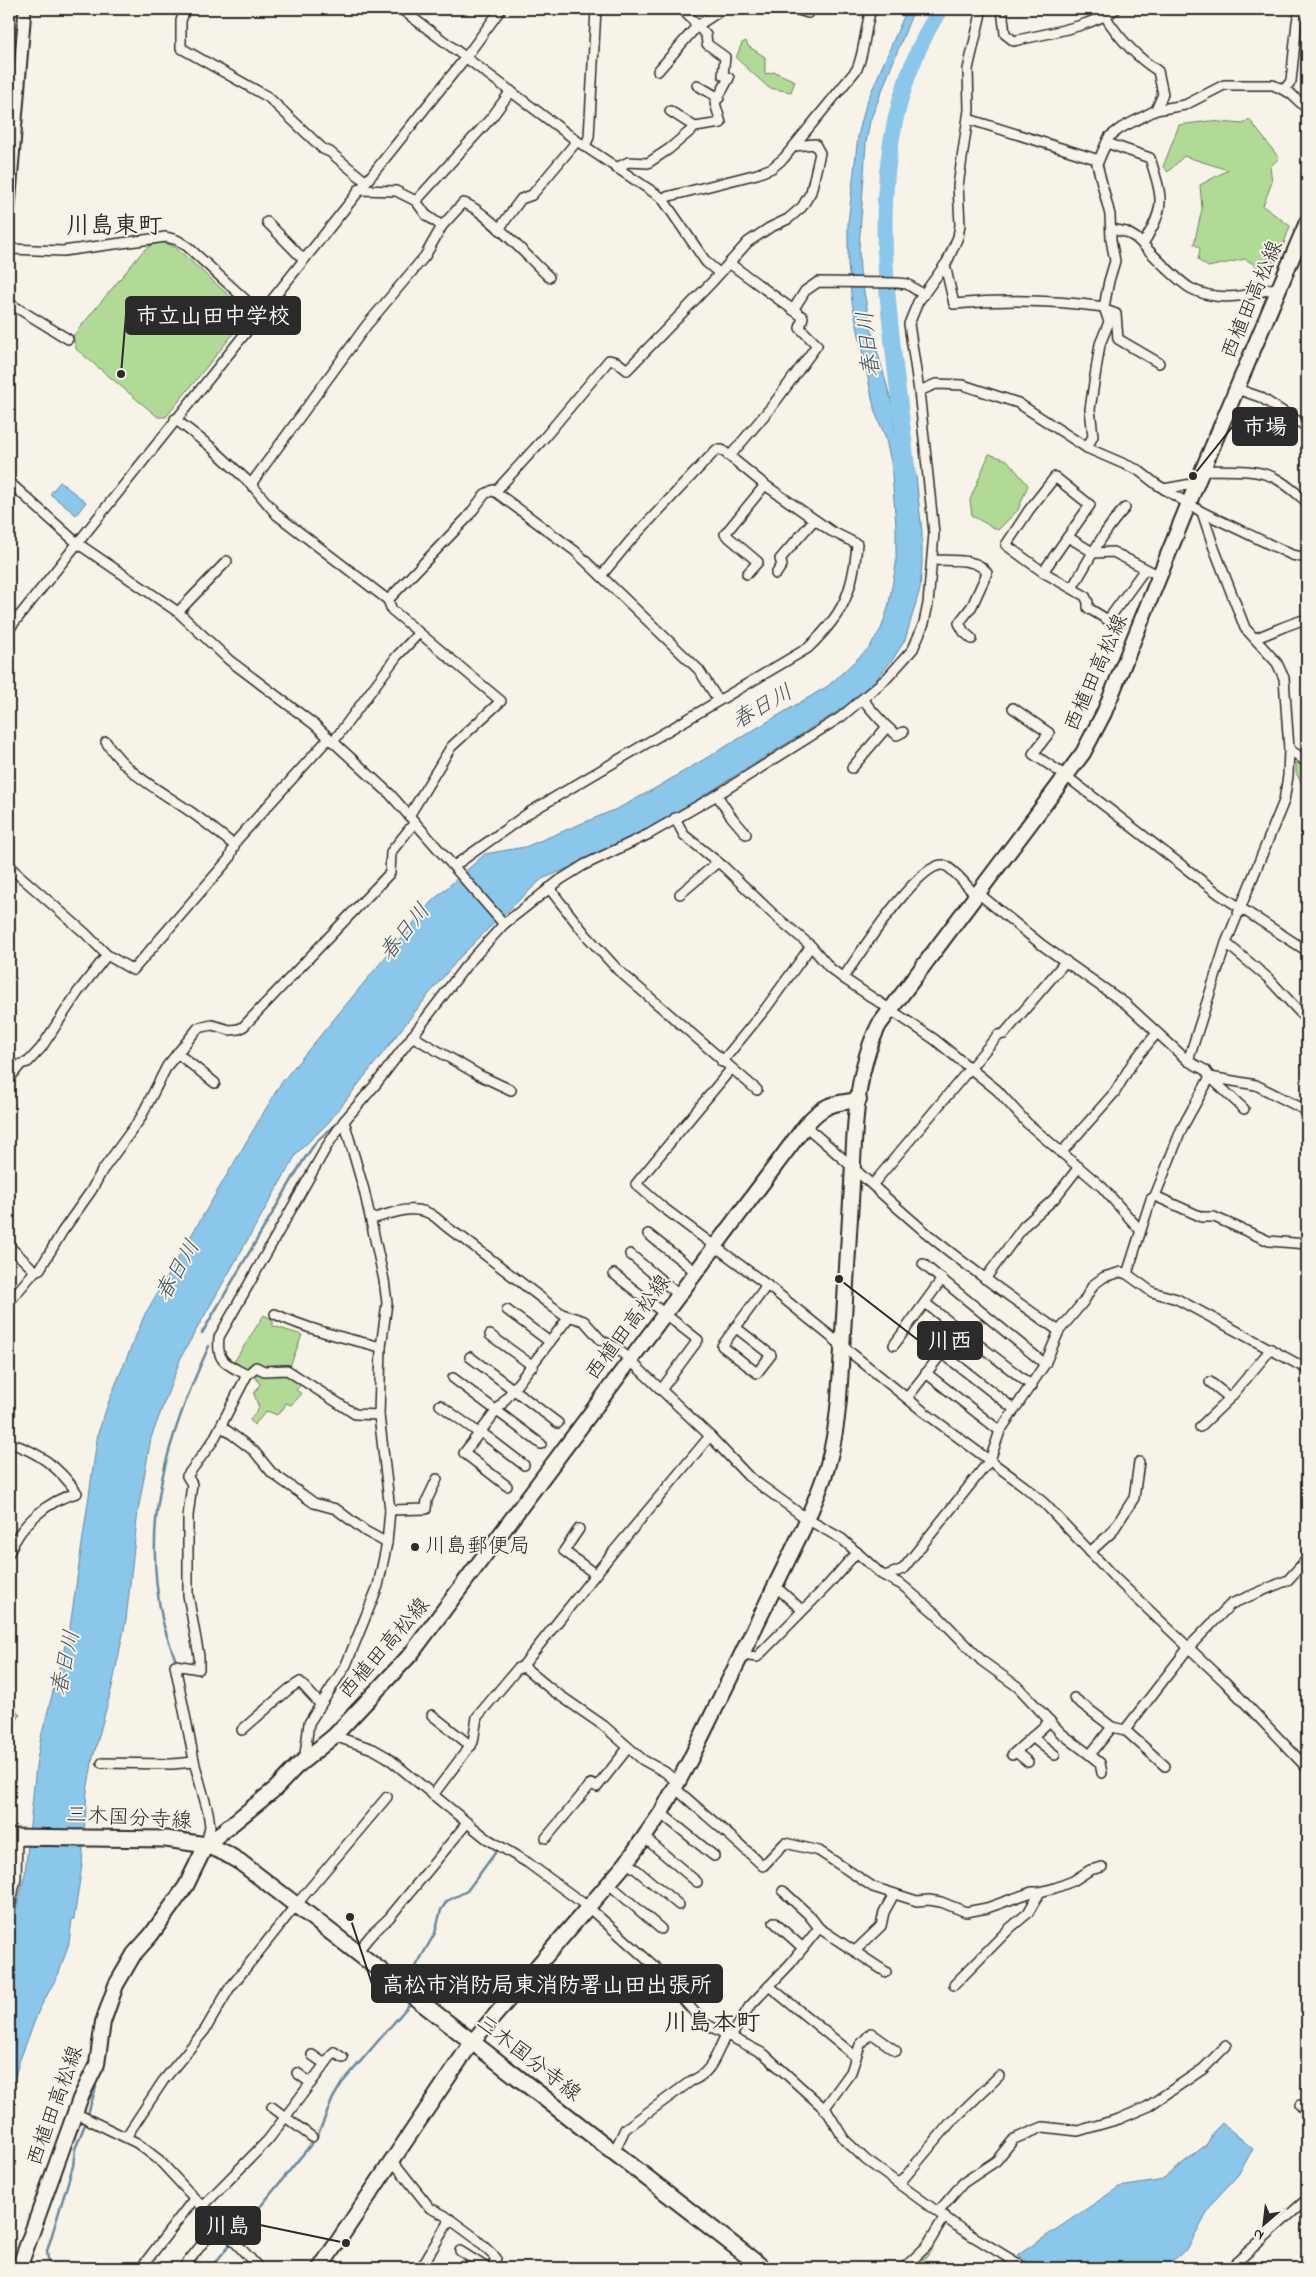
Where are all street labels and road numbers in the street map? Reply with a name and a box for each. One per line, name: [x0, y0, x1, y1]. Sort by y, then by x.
street label: 西植田高松線: [1215, 236, 1291, 364]
street label: 西植田高松線: [1058, 609, 1136, 737]
street label: 西植田高松線: [579, 1269, 679, 1387]
street label: 西植田高松線: [332, 1592, 438, 1706]
street label: 三木国分寺線: [65, 1801, 193, 1837]
street label: 三木国分寺線: [469, 2008, 587, 2110]
street label: 西植田高松線: [20, 2042, 92, 2170]

